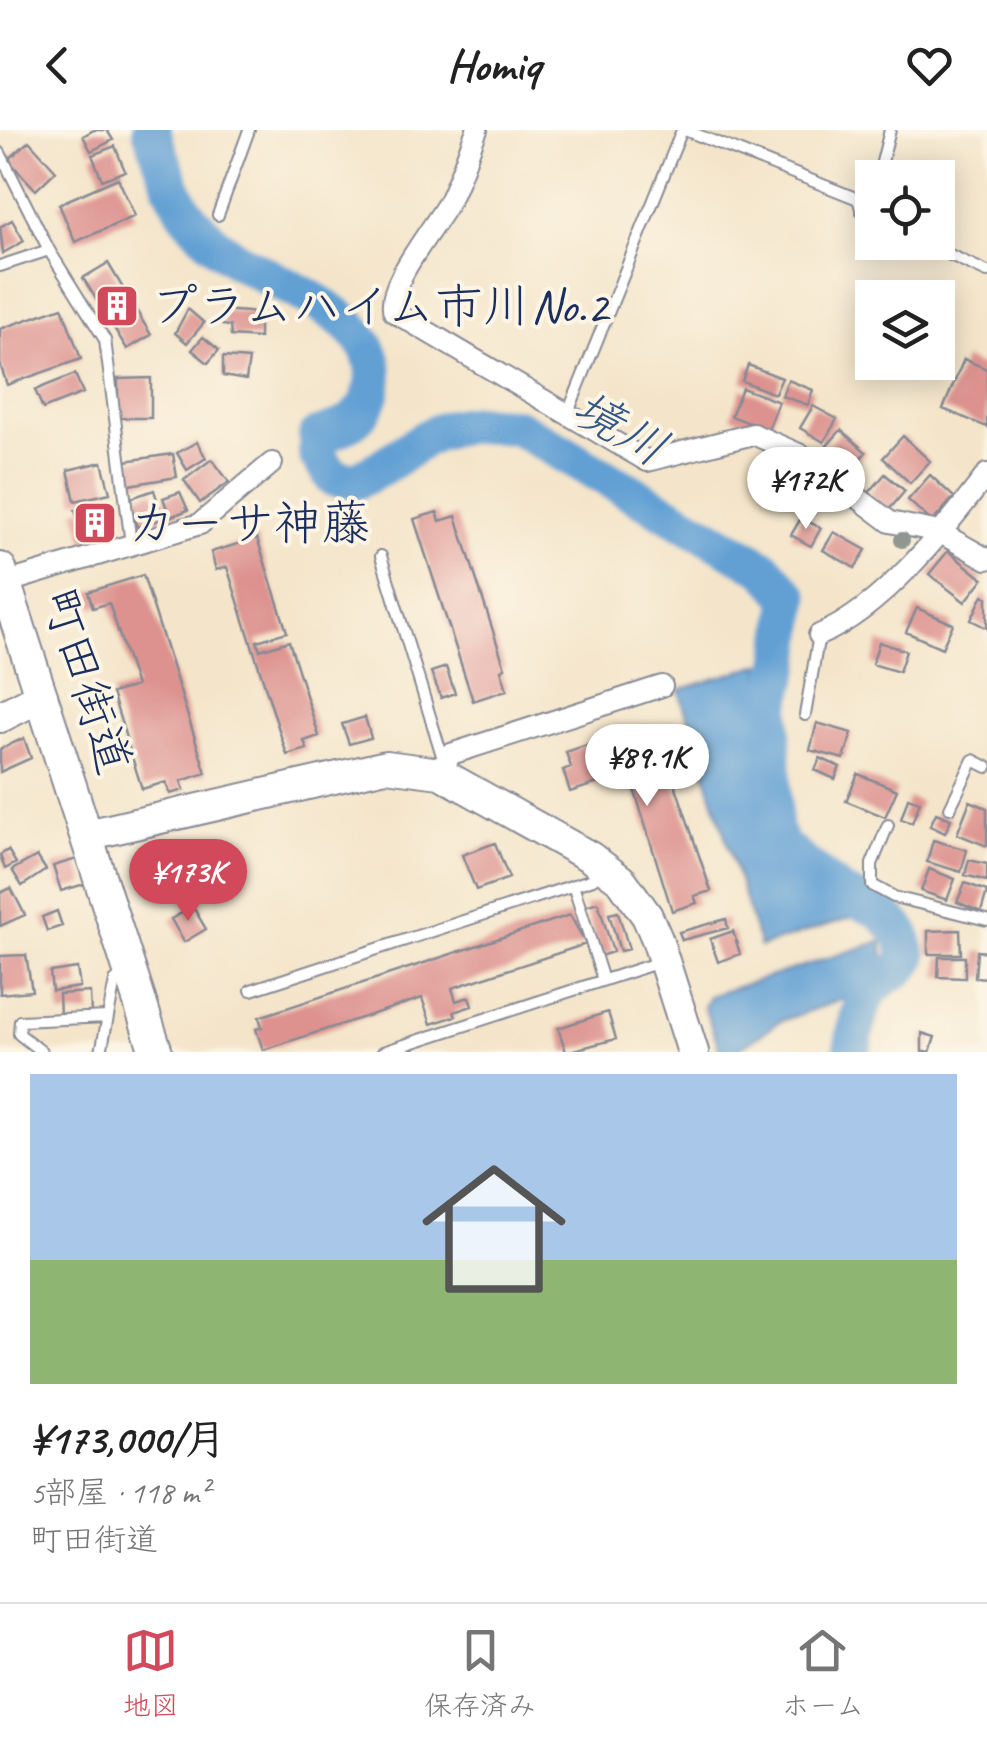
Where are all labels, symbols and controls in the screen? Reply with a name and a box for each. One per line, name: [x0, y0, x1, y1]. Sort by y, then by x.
text: Homiq: [447, 37, 540, 94]
icon: back: [30, 38, 85, 93]
icon: heart: [902, 38, 957, 93]
map controls: [855, 160, 955, 380]
button: locate: [855, 160, 955, 260]
place label: プラムハイム市川No.2: [150, 276, 611, 336]
button: layers: [855, 280, 955, 380]
building icon: プラムハイム市川No.2: [94, 283, 140, 329]
water label: 境川: [561, 376, 679, 480]
pin: ¥172K: [736, 447, 876, 532]
text: ¥172K: [769, 459, 843, 500]
place label: カーサ神藤: [128, 493, 370, 553]
building icon: カーサ神藤: [72, 500, 118, 546]
street label: 町田街道: [29, 580, 145, 782]
pin: ¥89.1K: [566, 724, 728, 809]
text: ¥89.1K: [607, 736, 687, 777]
pin: ¥173K: [118, 839, 258, 924]
text: ¥173K: [151, 851, 225, 892]
icon: home: [404, 1139, 584, 1319]
text: ¥173,000/月: [30, 1413, 226, 1466]
text: 5部屋 · 118 m²: [30, 1472, 209, 1513]
text: 町田街道: [30, 1519, 158, 1560]
tab: 地図: [123, 1623, 179, 1723]
tab: 保存済み: [424, 1623, 536, 1723]
tab: ホーム: [781, 1623, 864, 1723]

